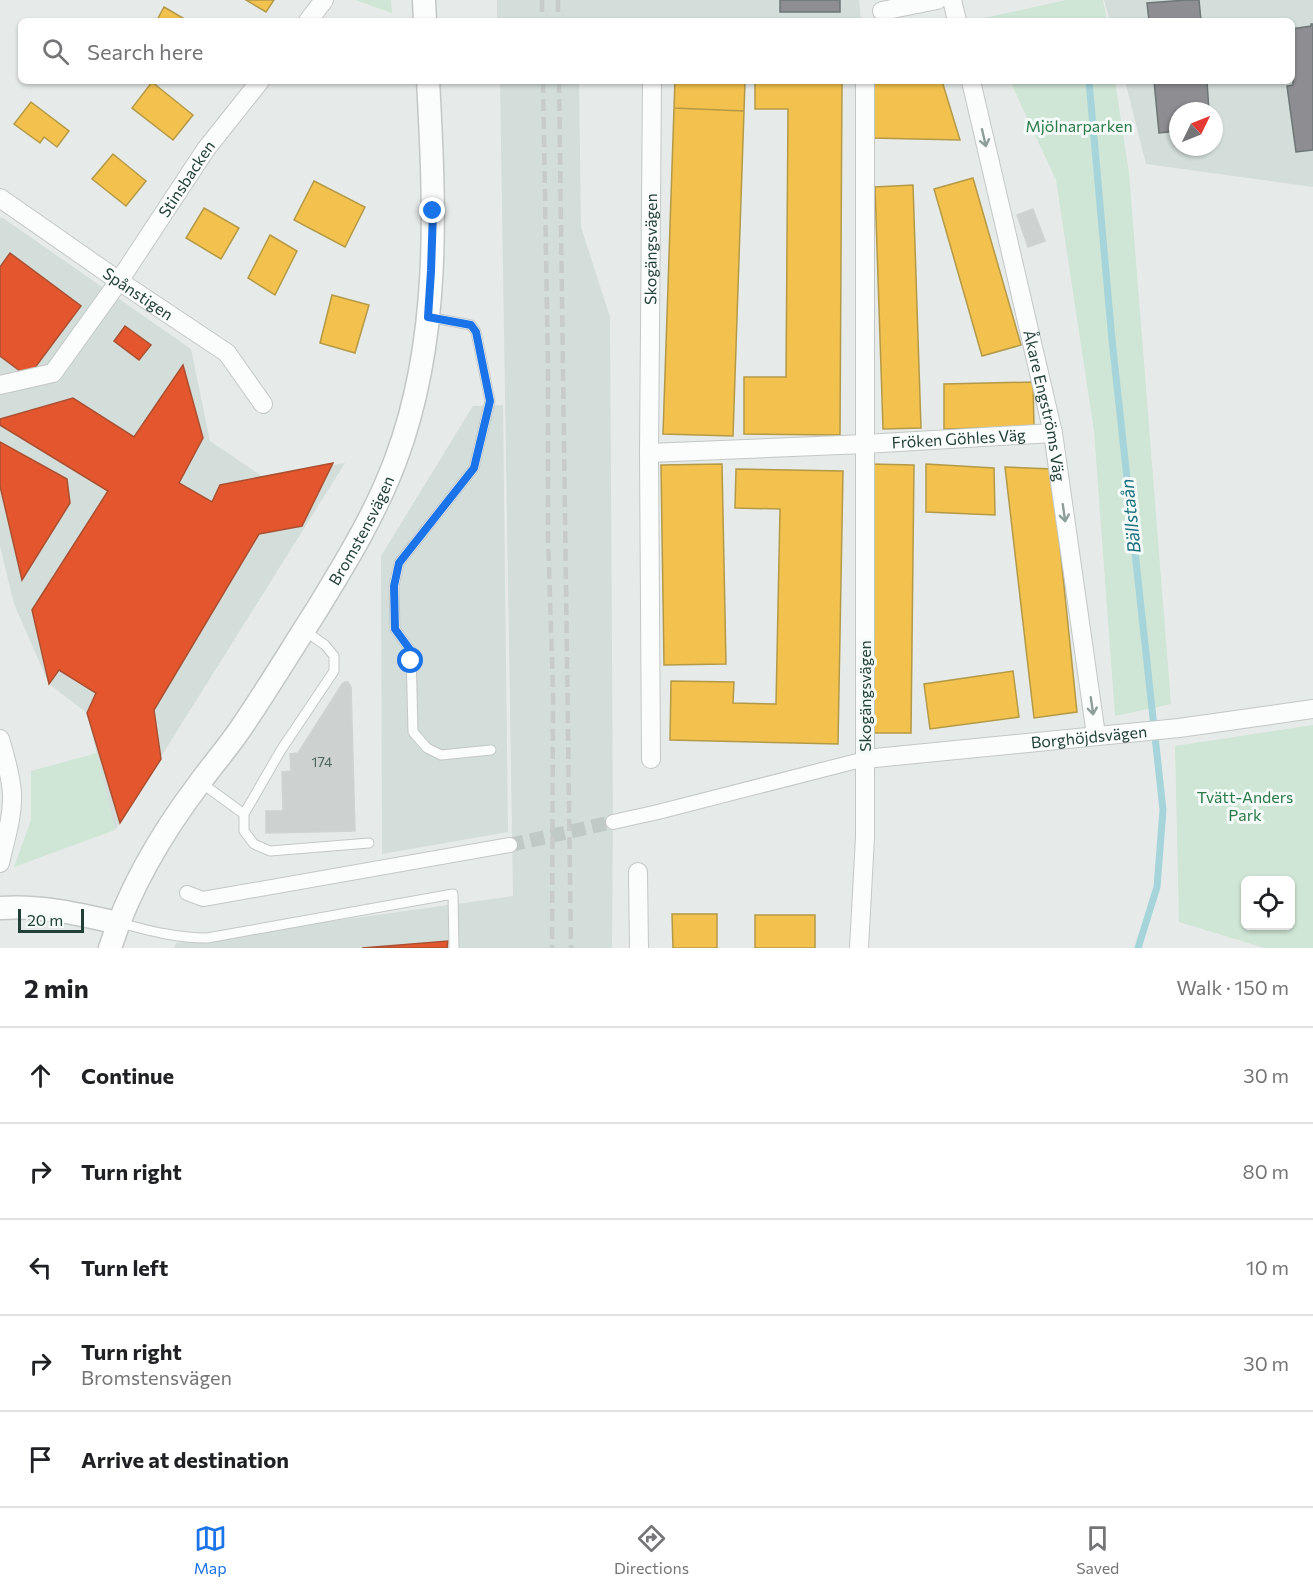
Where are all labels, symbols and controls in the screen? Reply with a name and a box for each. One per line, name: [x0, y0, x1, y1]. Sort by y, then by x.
search box: [18, 18, 1295, 84]
icon: search: [39, 35, 72, 68]
text: Search here: [87, 38, 203, 65]
north arrow: [1169, 102, 1223, 156]
park label: Mjölnarparken: [1025, 116, 1133, 135]
one-way arrow: [979, 128, 991, 147]
street label: Stinsbacken: [154, 136, 218, 220]
street label: Skogängsvägen: [640, 193, 660, 305]
route end: [419, 197, 445, 223]
street label: Spånstigen: [100, 263, 177, 323]
street label: Åkare Engströms Väg: [1020, 328, 1070, 483]
street label: Fröken Göhles Väg: [891, 425, 1026, 451]
street label: Bromstensvägen: [324, 473, 397, 588]
water label: Bällstaån: [1115, 478, 1145, 554]
one-way arrow: [1059, 503, 1070, 523]
street label: Skogängsvägen: [855, 640, 874, 752]
route start: [397, 647, 423, 673]
one-way arrow: [1086, 696, 1097, 716]
street label: Borghöjdsvägen: [1030, 721, 1148, 752]
house number: 174: [312, 753, 333, 770]
park label: Tvätt-Anders Park: [1197, 787, 1293, 824]
map controls: [1241, 876, 1295, 930]
button: locate: [1241, 876, 1295, 930]
scale bar: [18, 906, 84, 934]
text: 20 m: [27, 910, 63, 929]
text: 2 min: [24, 972, 89, 1003]
text: Walk · 150 m: [1177, 975, 1289, 999]
icon: ahead: [24, 1059, 57, 1092]
text: Continue: [81, 1062, 174, 1089]
text: 30 m: [1243, 1063, 1289, 1087]
icon: right: [24, 1155, 57, 1188]
text: Turn right: [81, 1158, 182, 1185]
text: 80 m: [1243, 1159, 1289, 1183]
icon: left: [24, 1251, 57, 1284]
text: Turn left: [81, 1254, 168, 1281]
text: 10 m: [1246, 1255, 1289, 1279]
text: Turn right: [81, 1338, 182, 1365]
icon: right: [24, 1347, 57, 1380]
text: 30 m: [1243, 1351, 1289, 1375]
text: Bromstensvägen: [81, 1365, 232, 1389]
icon: arrive: [24, 1443, 57, 1476]
text: Arrive at destination: [81, 1446, 289, 1473]
tab: Map: [194, 1522, 227, 1577]
tab: Directions: [614, 1522, 689, 1577]
tab: Saved: [1076, 1522, 1119, 1577]

